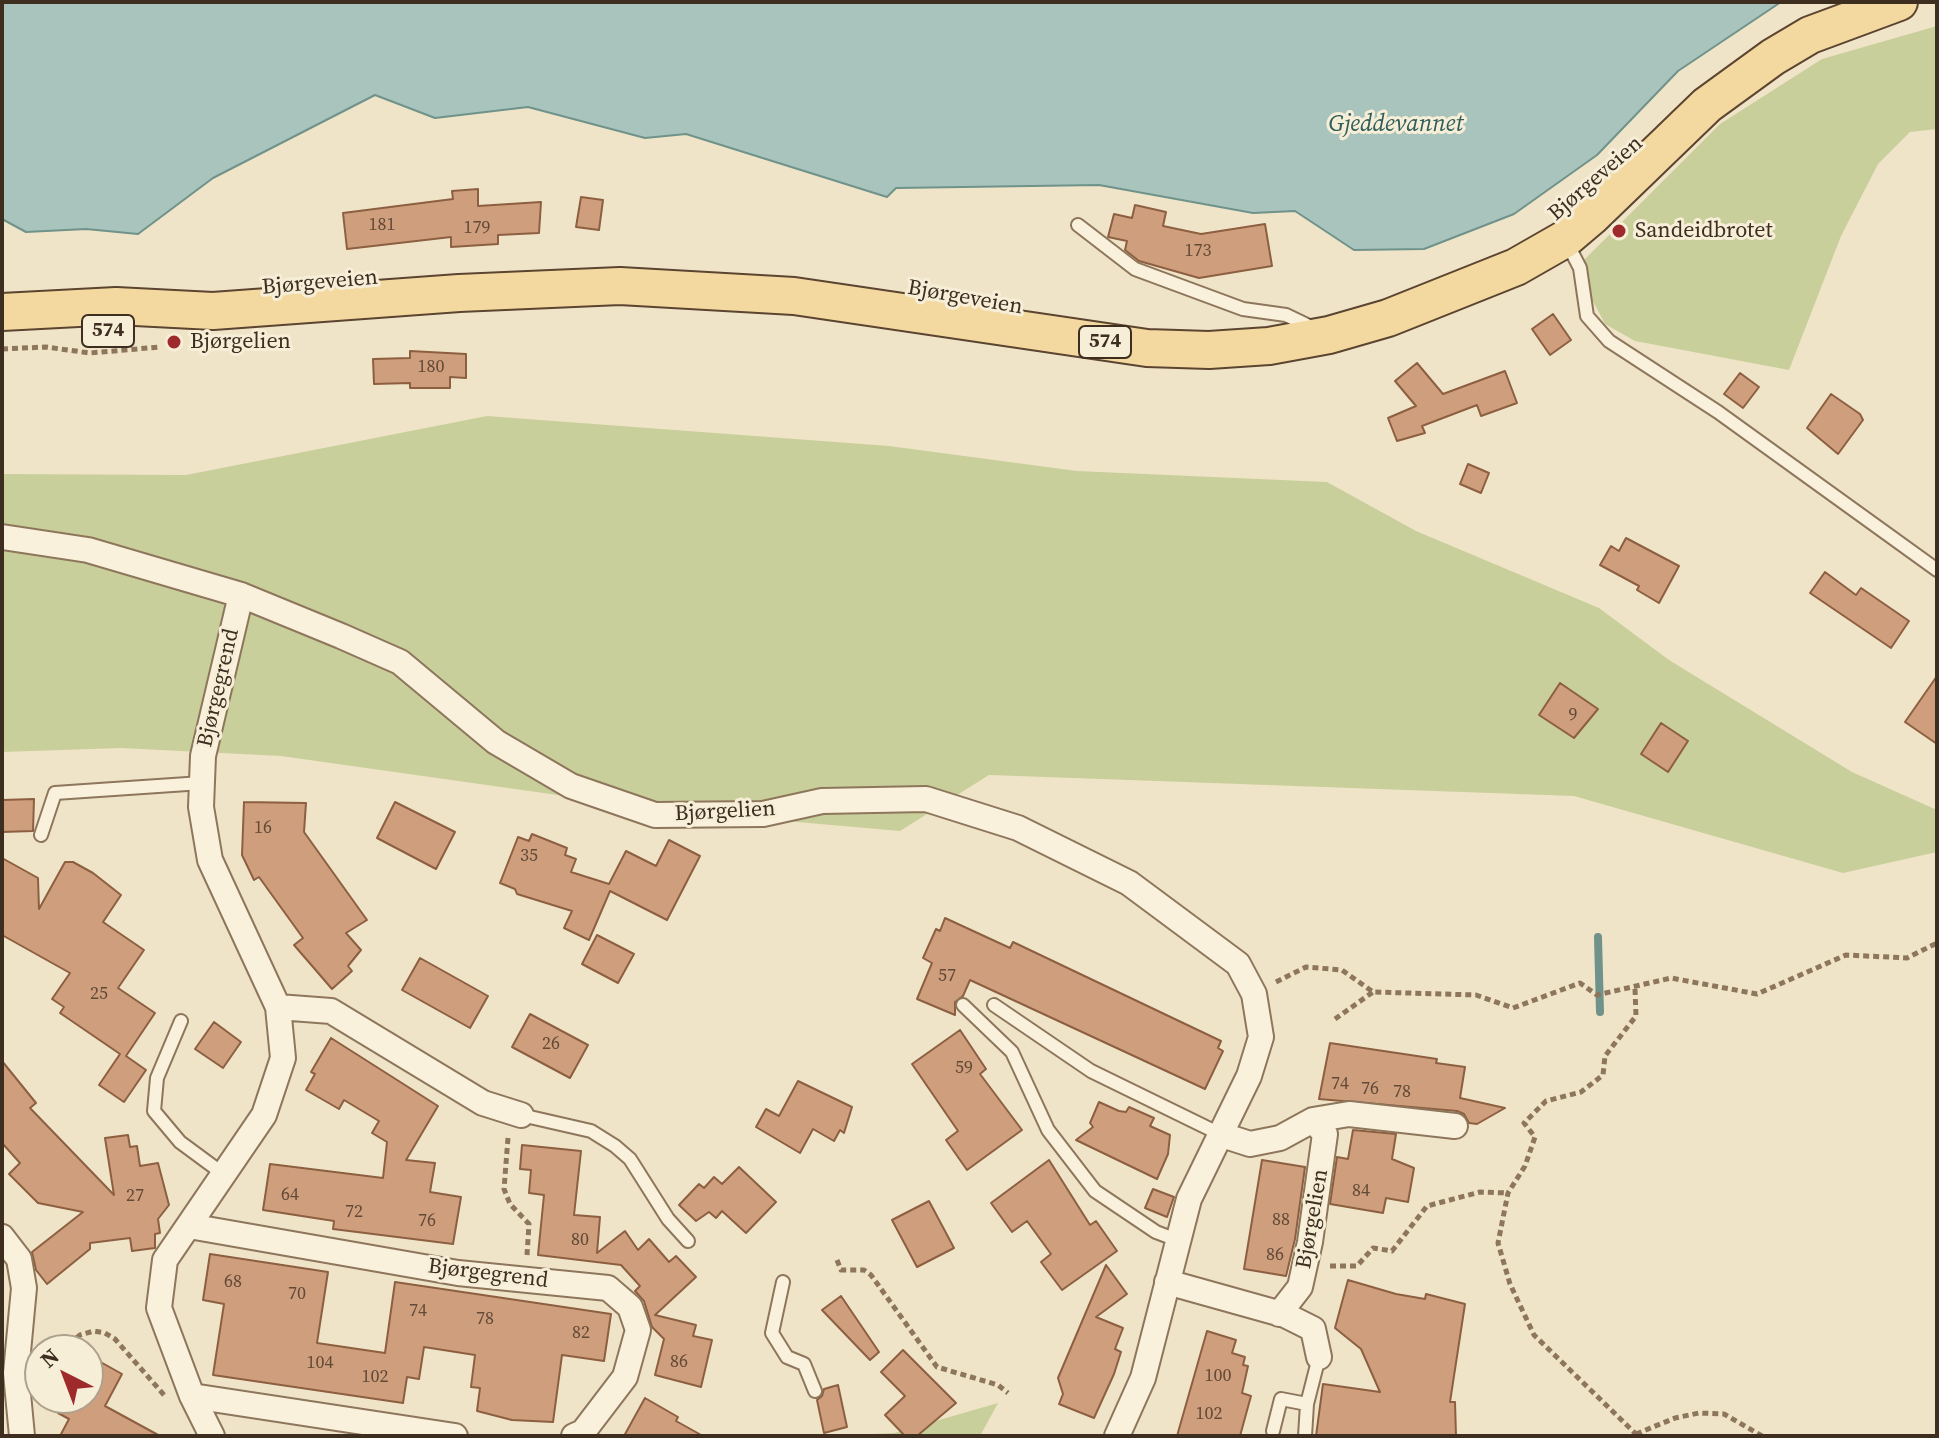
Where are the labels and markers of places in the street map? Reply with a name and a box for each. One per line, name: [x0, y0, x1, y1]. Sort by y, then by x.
place label: Sandeidbrotet: [1635, 218, 1773, 244]
marker: Sandeidbrotet: [1610, 222, 1628, 240]
place label: Bjørgelien: [190, 329, 291, 355]
marker: Bjørgelien: [165, 333, 183, 351]

